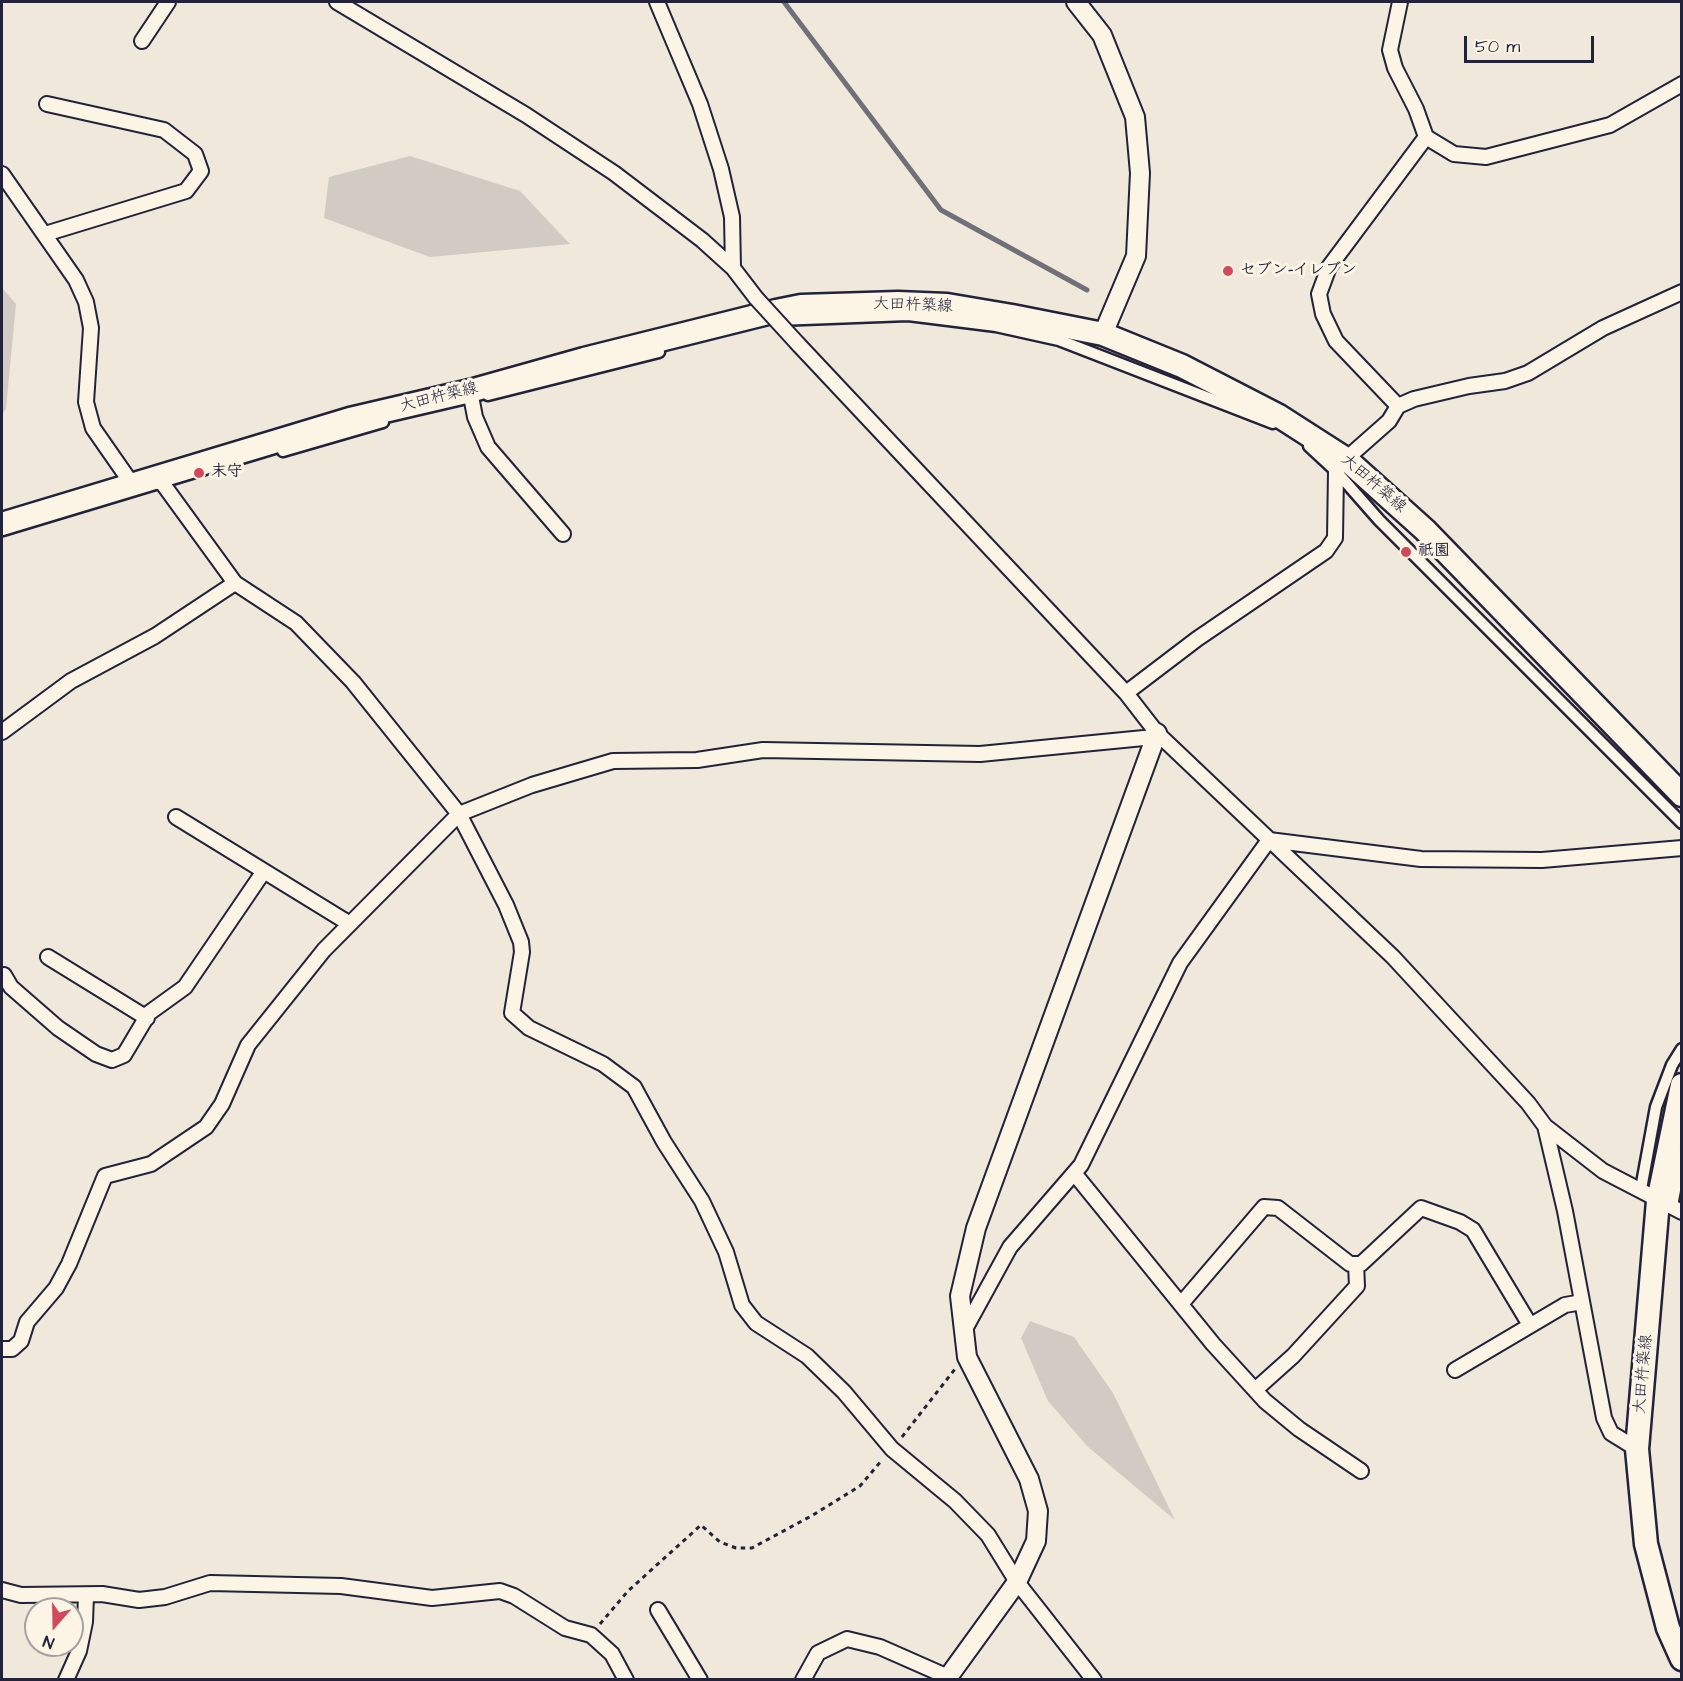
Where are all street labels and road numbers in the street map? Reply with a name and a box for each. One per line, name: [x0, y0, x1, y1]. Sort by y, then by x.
street label: 大田杵築線: [873, 295, 953, 317]
street label: 大田杵築線: [398, 379, 480, 417]
street label: 大田杵築線: [1337, 451, 1409, 517]
street label: 大田杵築線: [1631, 1333, 1657, 1415]

